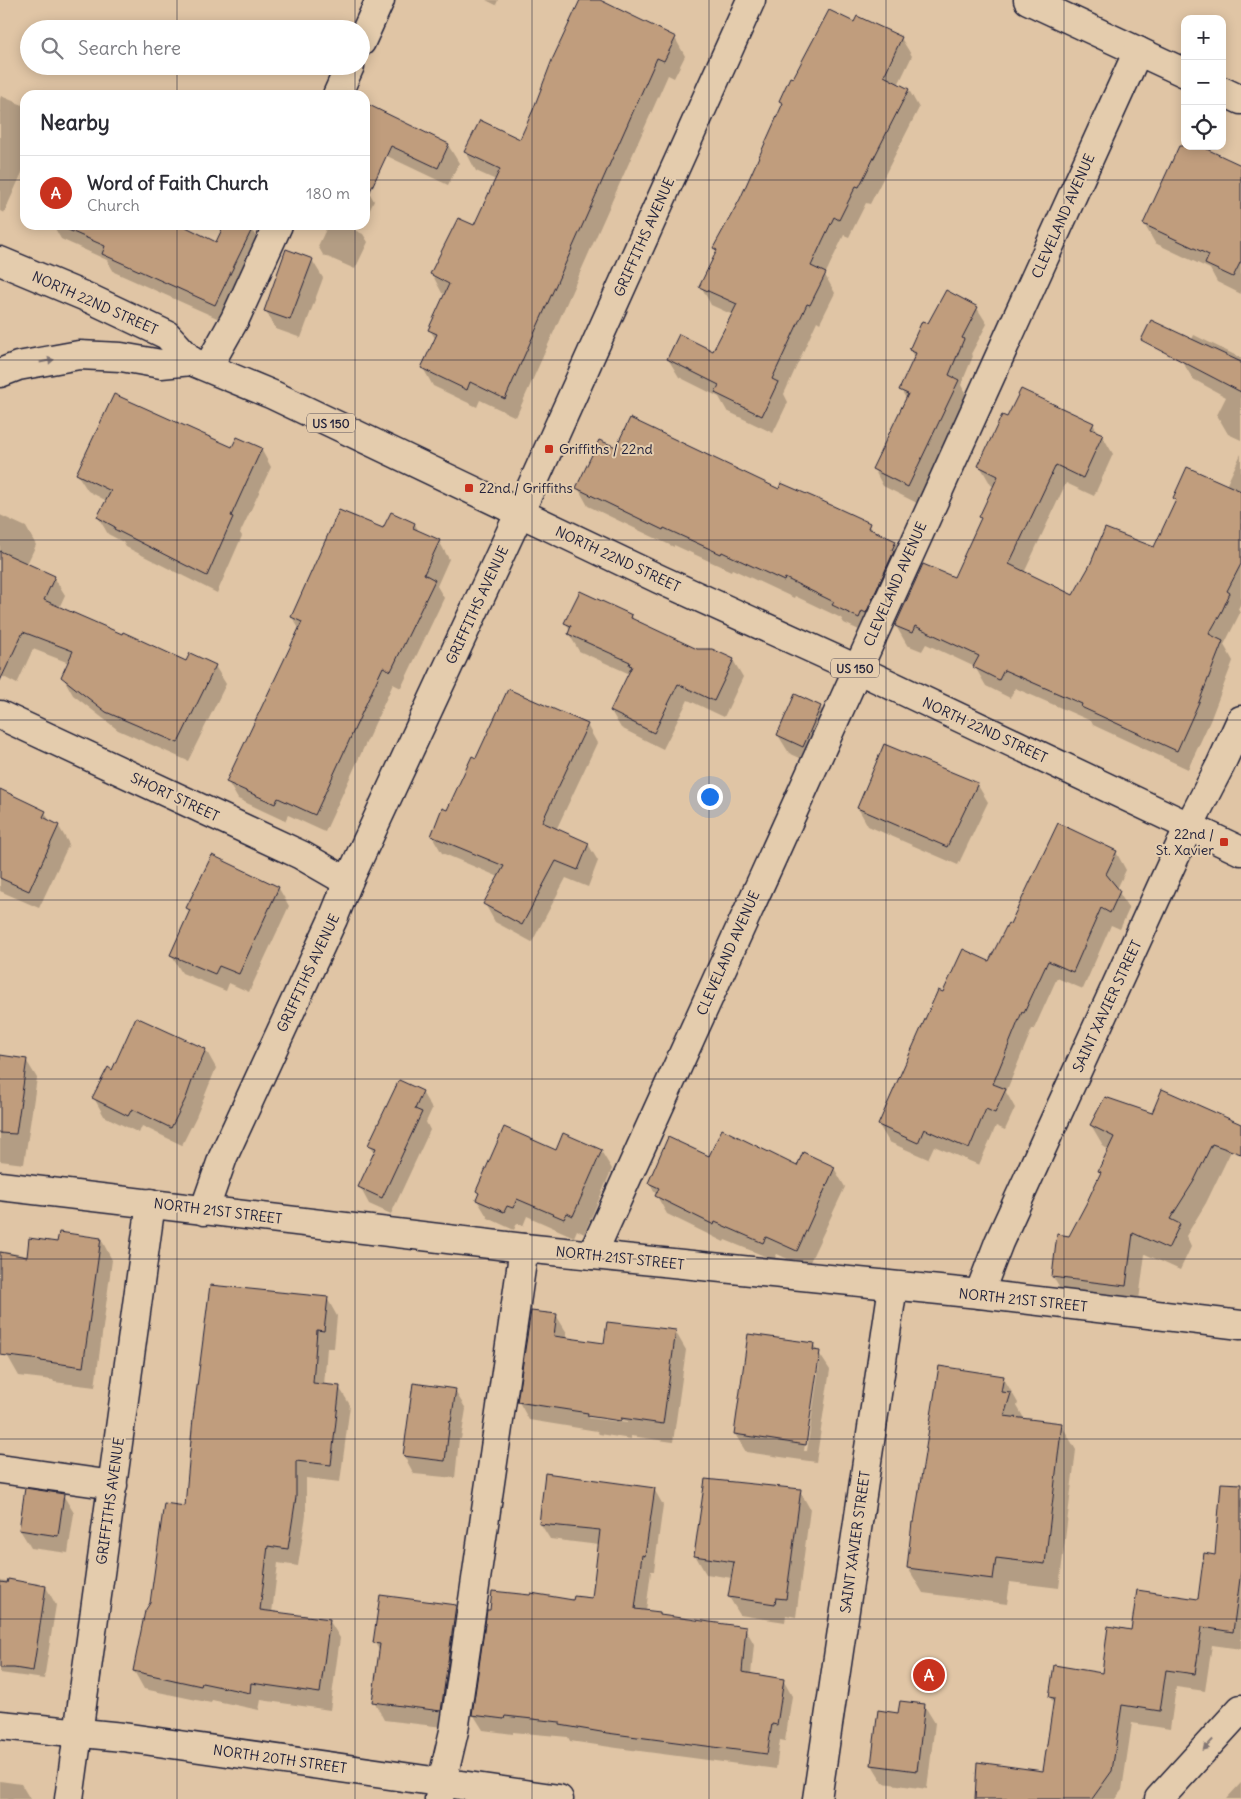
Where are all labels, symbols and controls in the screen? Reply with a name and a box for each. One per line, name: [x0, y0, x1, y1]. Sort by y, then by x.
map controls: [1181, 15, 1226, 150]
button: +: [1181, 15, 1226, 60]
search box: [20, 20, 370, 75]
icon: search: [38, 34, 66, 62]
text: Search here: [78, 36, 181, 60]
button: −: [1181, 60, 1226, 105]
button: locate: [1181, 105, 1226, 150]
text: Nearby: [40, 109, 110, 136]
street label: CLEVELAND AVENUE: [1027, 151, 1099, 281]
text: Word of Faith Church: [87, 171, 268, 195]
street label: GRIFFITHS AVENUE: [610, 175, 678, 299]
text: A: [51, 183, 61, 203]
text: 180 m: [306, 183, 350, 203]
text: Church: [87, 195, 140, 215]
street label: NORTH 22ND STREET: [29, 267, 161, 339]
one-way arrow: [39, 356, 55, 364]
road number: US 150: [307, 413, 355, 432]
place label: Griffiths / 22nd: [559, 440, 653, 458]
marker: Griffiths / 22nd: [543, 443, 555, 455]
place label: 22nd / Griffiths: [479, 479, 573, 497]
marker: 22nd / Griffiths: [463, 482, 475, 494]
street label: CLEVELAND AVENUE: [859, 519, 931, 649]
street label: NORTH 22ND STREET: [553, 522, 683, 596]
street label: GRIFFITHS AVENUE: [442, 543, 512, 667]
road number: US 150: [831, 658, 879, 678]
street label: NORTH 22ND STREET: [920, 693, 1050, 767]
street label: SHORT STREET: [128, 769, 222, 825]
your location: [697, 784, 723, 810]
place label: 22nd / St. Xavier: [1156, 825, 1214, 859]
marker: 22nd / St. Xavier: [1218, 836, 1230, 848]
street label: CLEVELAND AVENUE: [692, 888, 764, 1018]
street label: GRIFFITHS AVENUE: [273, 911, 343, 1035]
street label: SAINT XAVIER STREET: [1069, 937, 1145, 1075]
street label: NORTH 21ST STREET: [153, 1194, 283, 1228]
street label: NORTH 21ST STREET: [555, 1242, 685, 1274]
street label: NORTH 21ST STREET: [958, 1284, 1088, 1316]
street label: GRIFFITHS AVENUE: [92, 1436, 128, 1566]
street label: SAINT XAVIER STREET: [836, 1470, 874, 1614]
pin: A: [913, 1656, 945, 1694]
one-way arrow: [1202, 1739, 1214, 1751]
street label: NORTH 20TH STREET: [212, 1741, 348, 1777]

